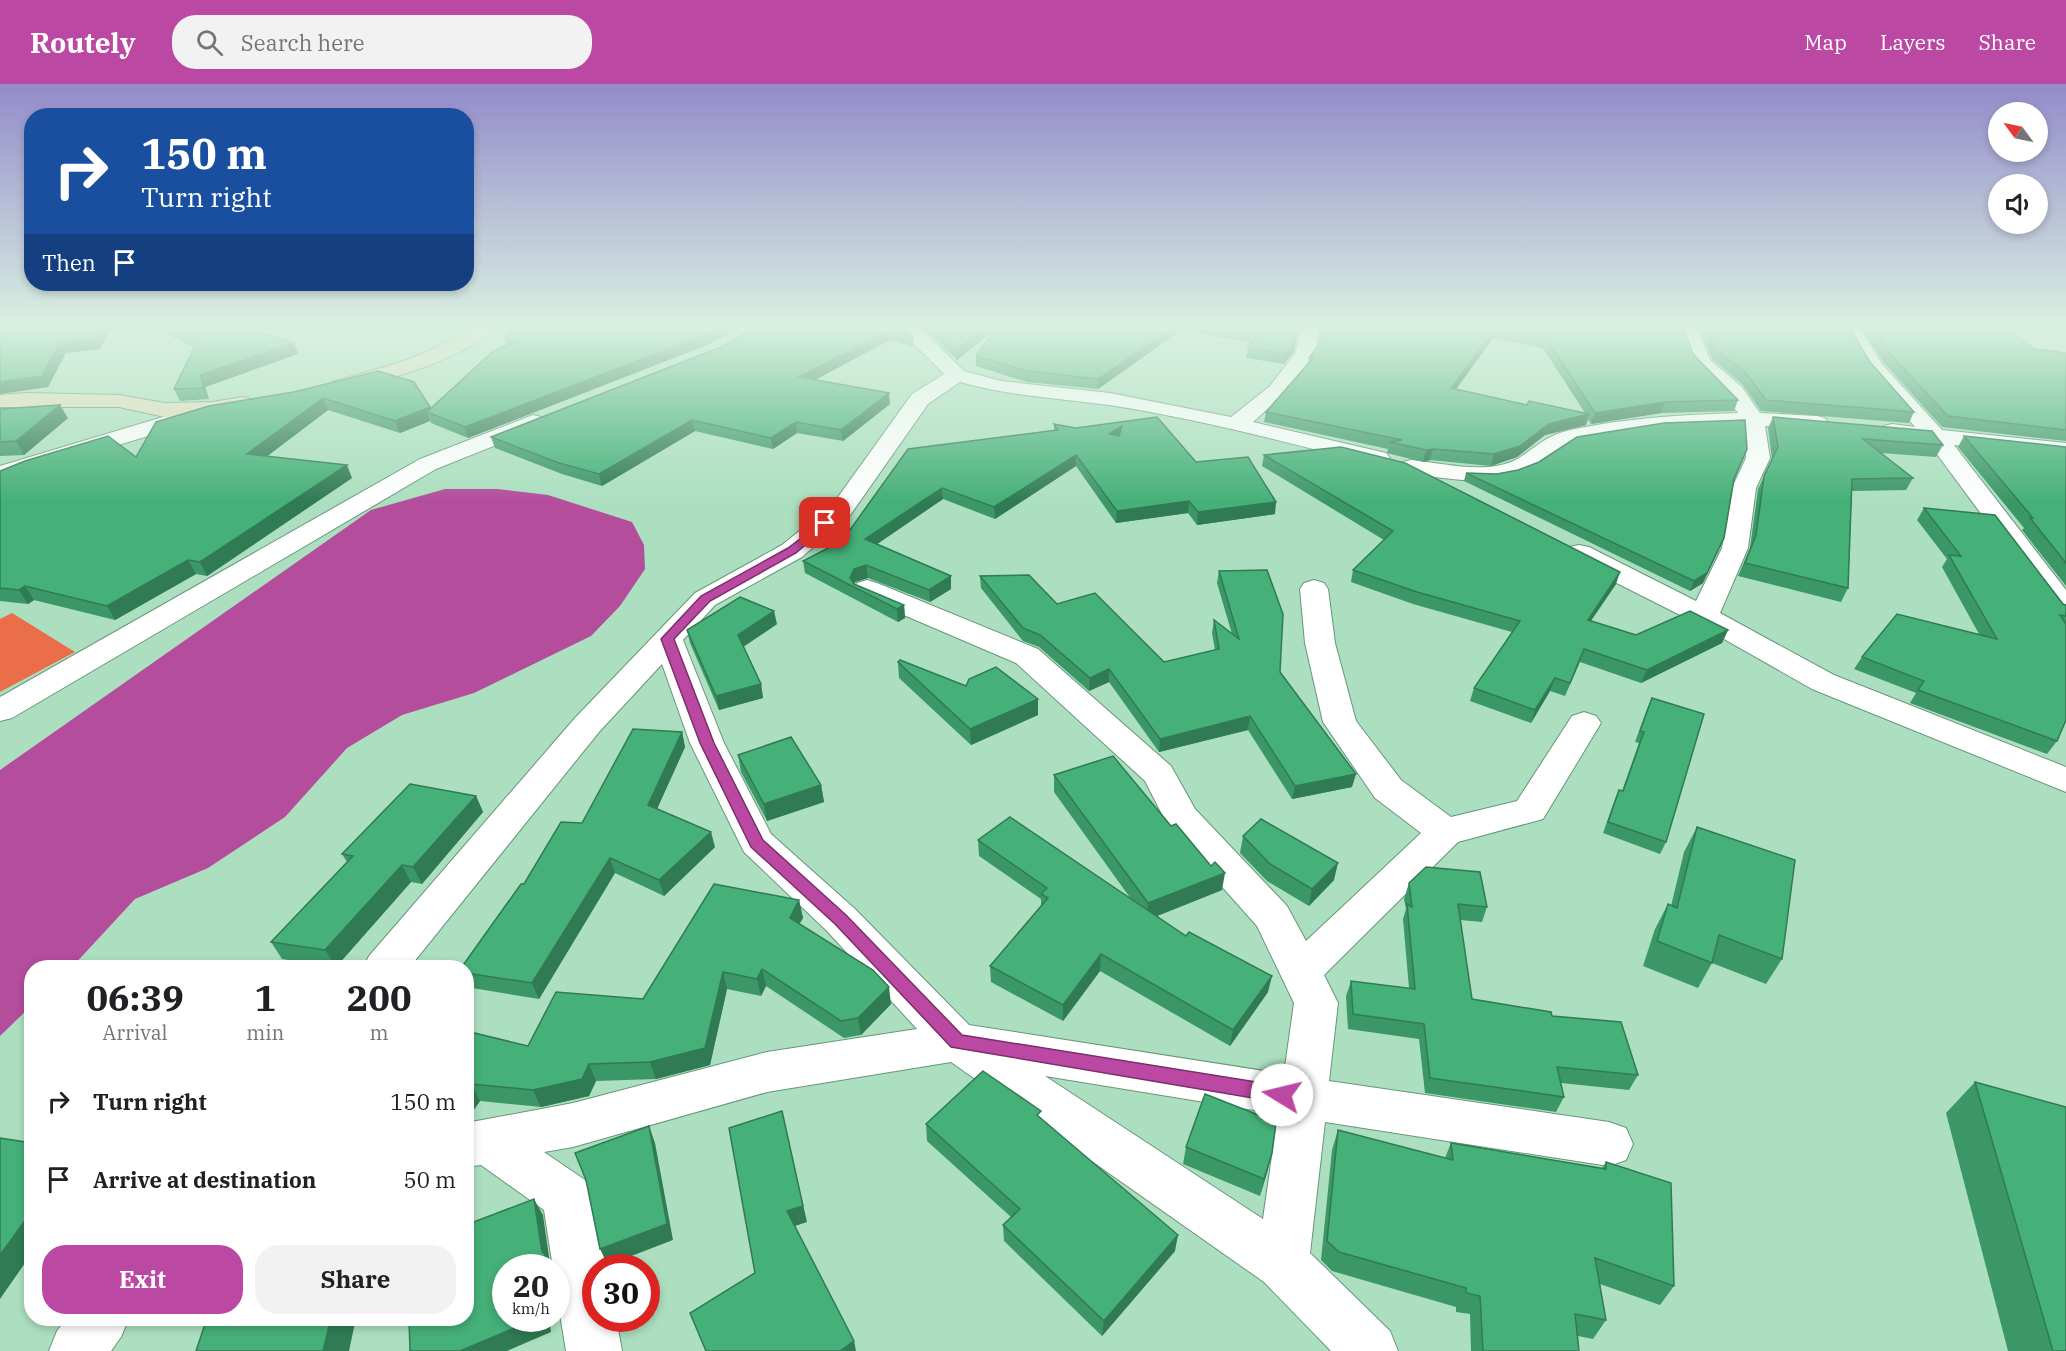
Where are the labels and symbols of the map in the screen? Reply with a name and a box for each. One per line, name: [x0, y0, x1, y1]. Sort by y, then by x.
north arrow: [1988, 102, 2048, 162]
pin: [799, 497, 850, 548]
position arrow: [1250, 1063, 1314, 1127]
speed limit sign: 30: [582, 1254, 660, 1332]

